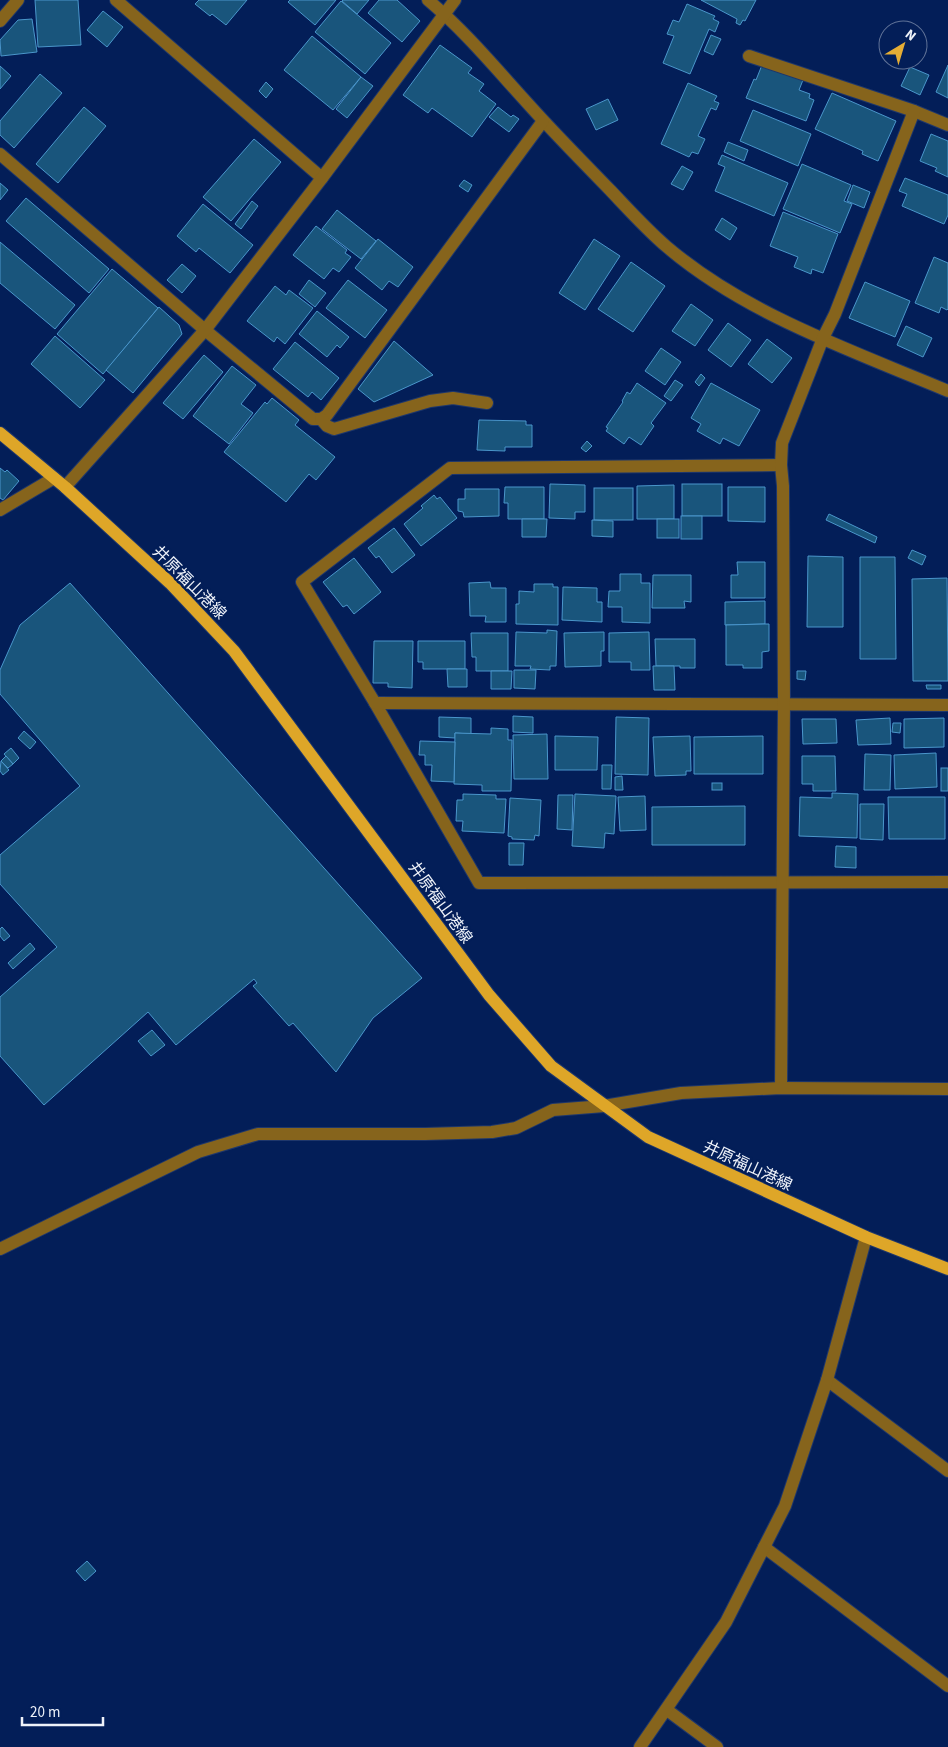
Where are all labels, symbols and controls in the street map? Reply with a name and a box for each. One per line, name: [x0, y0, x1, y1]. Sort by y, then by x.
north arrow: [878, 20, 928, 70]
text: N: [901, 25, 920, 46]
street label: 井原福山港線: [148, 541, 231, 624]
street label: 井原福山港線: [403, 857, 477, 948]
street label: 井原福山港線: [699, 1136, 796, 1196]
scale bar: [22, 1694, 104, 1726]
text: 20 m: [30, 1702, 60, 1723]

